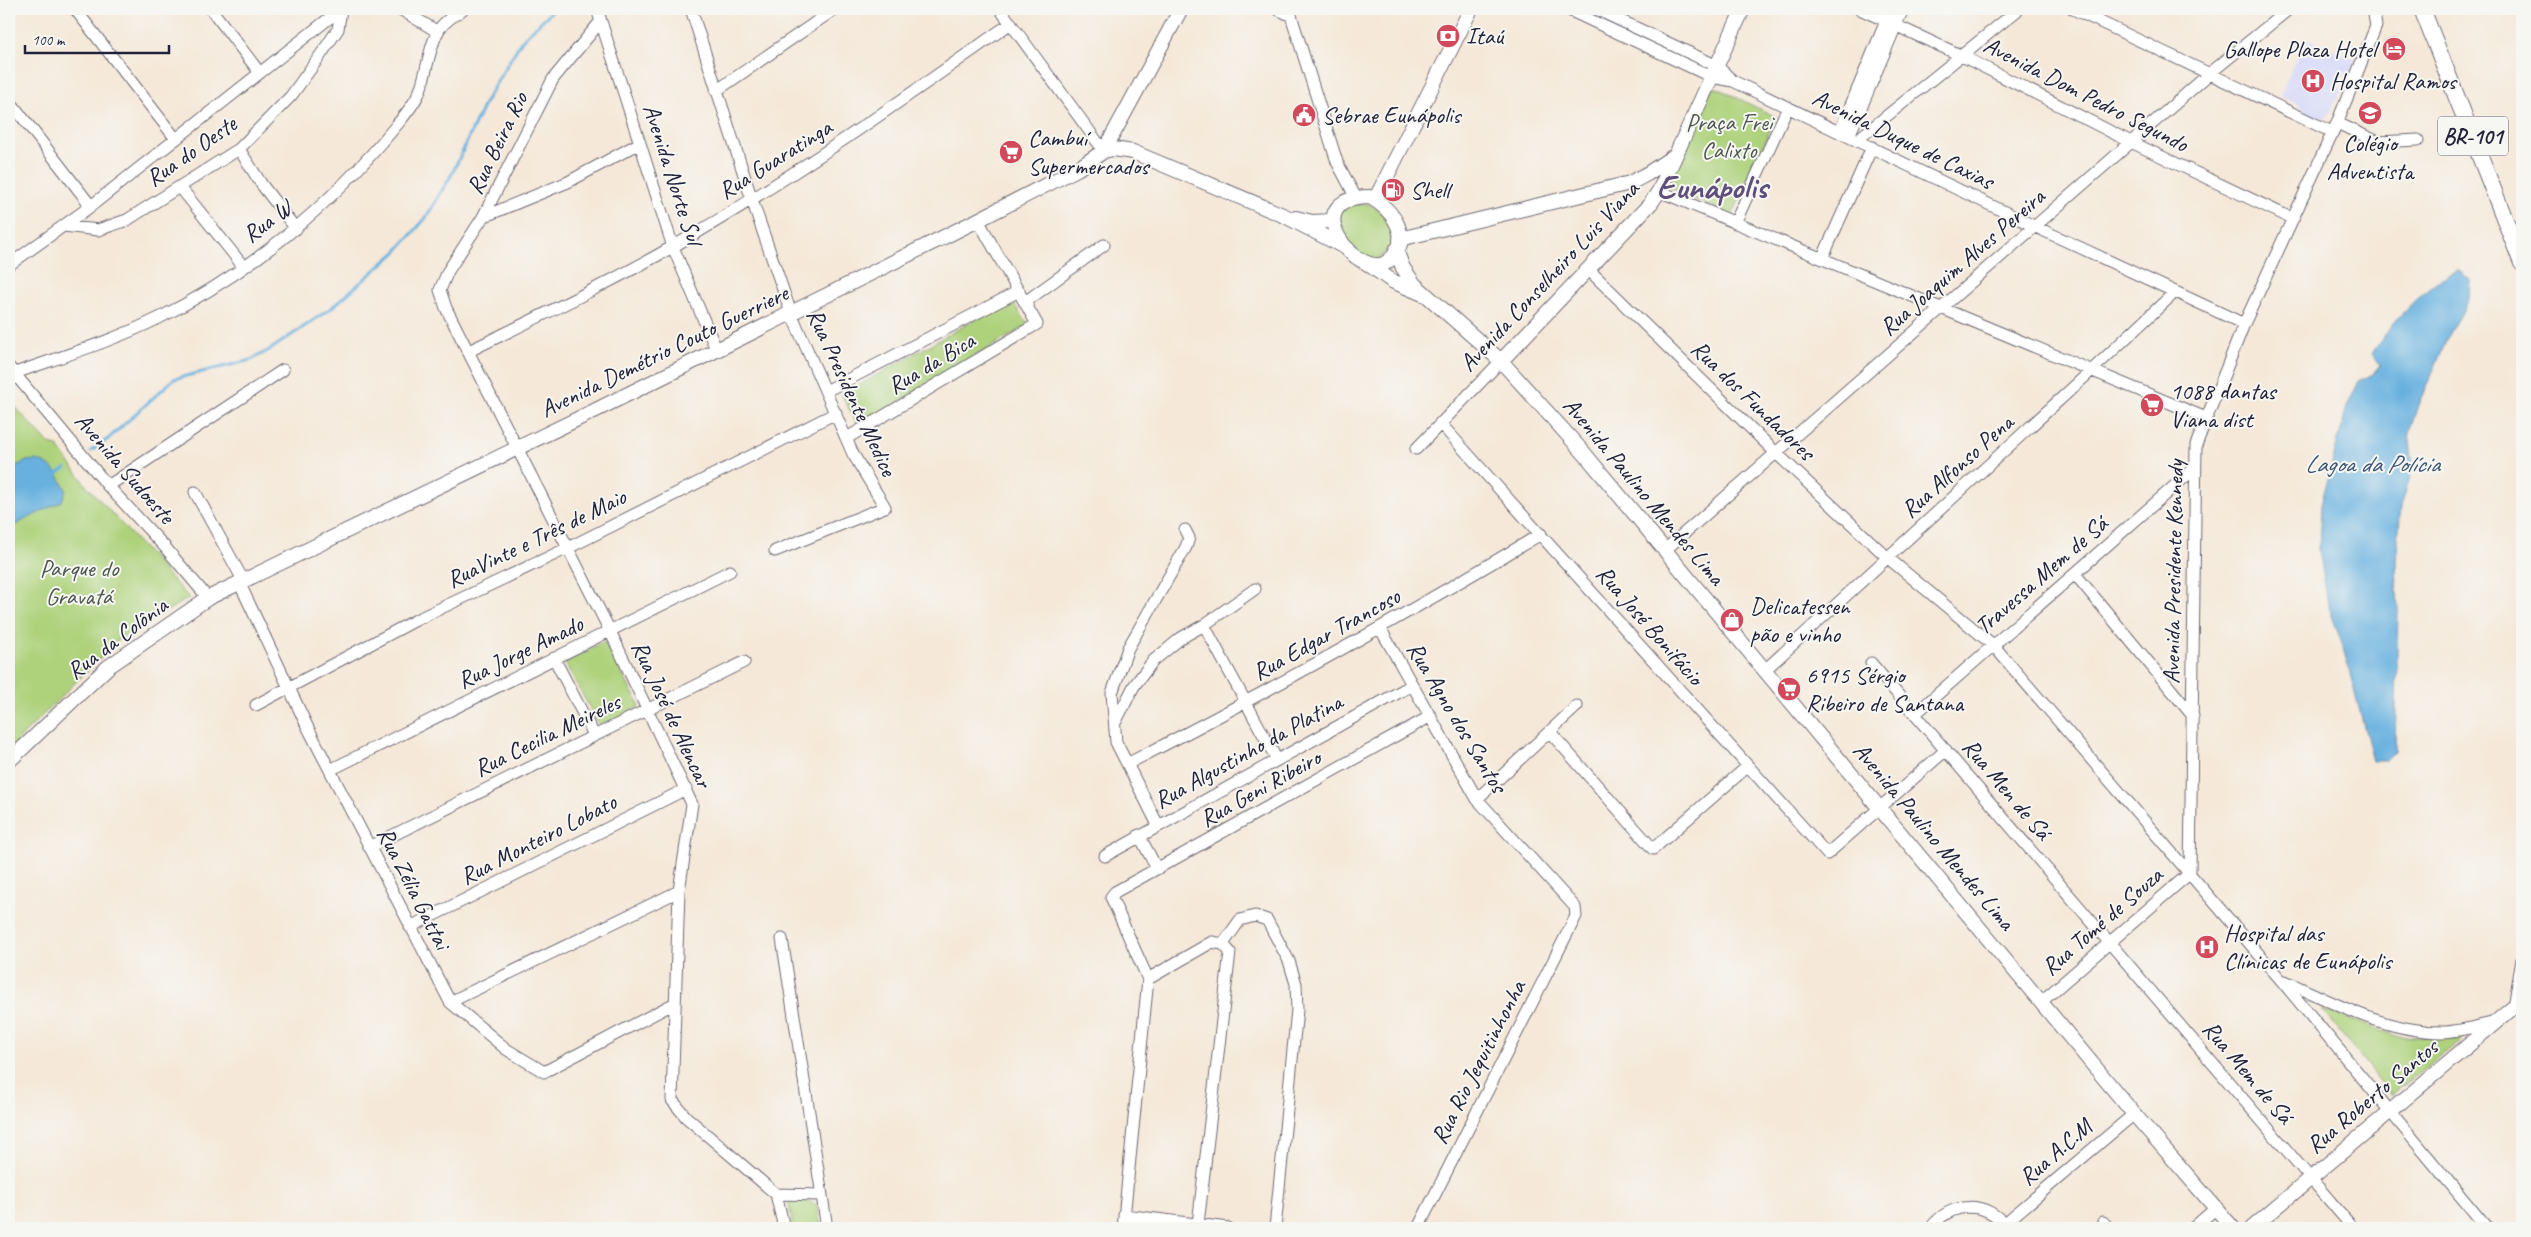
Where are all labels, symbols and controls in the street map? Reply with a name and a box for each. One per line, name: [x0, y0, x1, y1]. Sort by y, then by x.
place label: Itaú: [1466, 21, 1505, 51]
scale bar: [25, 22, 169, 54]
bank icon: Itaú: [1435, 23, 1461, 49]
street label: Avenida Dom Pedro Segundo: [1979, 29, 2195, 159]
text: 100 m: [32, 31, 66, 50]
place label: Gallope Plaza Hotel: [2224, 34, 2380, 64]
hotel icon: Gallope Plaza Hotel: [2381, 36, 2407, 62]
place label: Hospital Ramos: [2330, 66, 2458, 96]
hospital icon: Hospital Ramos: [2300, 68, 2326, 94]
street label: Avenida Duque de Caxias: [1808, 82, 2001, 197]
street label: Rua Beira Rio: [459, 86, 535, 199]
street label: Avenida Norte Sul: [636, 100, 711, 252]
place label: Sebrae Eunápolis: [1322, 100, 1462, 130]
school or university icon: Colégio Adventista: [2357, 100, 2383, 126]
public building icon: Sebrae Eunápolis: [1291, 102, 1317, 128]
park label: Praça Frei Calixto: [1686, 107, 1776, 165]
street label: Rua do Oeste: [140, 108, 244, 193]
street label: Rua Guaratinga: [713, 111, 839, 206]
road number: BR-101: [2438, 116, 2508, 156]
place label: Cambuí Supermercados: [1028, 123, 1151, 181]
place label: Colégio Adventista: [2327, 128, 2415, 186]
supermarket icon: Cambuí Supermercados: [998, 139, 1024, 165]
district label: Eunápolis: [1657, 165, 1771, 208]
street label: Avenida Conselheiro Luis Viana: [1453, 173, 1646, 378]
place label: Shell: [1410, 175, 1453, 205]
fuel station icon: Shell: [1380, 177, 1406, 203]
street label: Rua Joaquim Alves Pereira: [1873, 181, 2052, 342]
street label: Rua W: [237, 191, 300, 249]
street label: Avenida Demétrio Couto Guerriere: [535, 277, 795, 424]
street label: Rua Presidente Medice: [800, 303, 905, 483]
street label: Rua da Bica: [882, 325, 981, 401]
street label: Rua dos Fundadores: [1685, 334, 1823, 468]
place label: 1088 dantas Viana dist: [2170, 376, 2278, 434]
street label: Avenida Paulino Mendes Lima: [1557, 391, 1732, 592]
supermarket icon: 1088 dantas Viana dist: [2139, 392, 2165, 418]
street label: Avenida Sudoeste: [68, 406, 183, 531]
street label: Rua Alfonso Pena: [1895, 406, 2021, 524]
water label: Lagoa da Polícia: [2305, 448, 2441, 480]
street label: Avenida Presidente Kennedy: [2156, 458, 2190, 684]
street label: RuaVinte e Três de Maio: [441, 481, 632, 594]
street label: Travessa Mem de Sá: [1968, 507, 2116, 641]
park label: Parque do Gravatá: [40, 553, 120, 611]
street label: Rua José Bonifácio: [1590, 559, 1712, 693]
street label: Rua Edgar Trancoso: [1247, 580, 1406, 687]
street label: Rua da Colônia: [61, 589, 175, 686]
place label: Delicatessen pão e vinho: [1750, 591, 1851, 649]
shop icon: Delicatessen pão e vinho: [1719, 607, 1745, 633]
street label: Rua Jorge Amado: [452, 608, 589, 695]
street label: Rua José de Alencar: [625, 636, 720, 794]
street label: Rua Agno dos Santos: [1400, 636, 1515, 800]
place label: 6915 Sérgio Ribeiro de Santana: [1806, 660, 1965, 718]
supermarket icon: 6915 Sérgio Ribeiro de Santana: [1776, 676, 1802, 702]
street label: Rua Cecilia Meireles: [469, 686, 627, 783]
street label: Rua Algustinho da Platina: [1149, 686, 1349, 815]
street label: Rua Men de Sá: [1956, 732, 2060, 848]
street label: Avenida Paulino Mendes Lima: [1847, 736, 2022, 937]
street label: Rua Geni Ribeiro: [1194, 741, 1328, 834]
street label: Rua Monteiro Lobato: [455, 786, 623, 891]
street label: Rua Zélia Gattai: [370, 822, 459, 956]
street label: Rua Tomé de Souza: [2035, 859, 2170, 982]
place label: Hospital das Clínicas de Eunápolis: [2224, 918, 2393, 976]
hospital icon: Hospital das Clínicas de Eunápolis: [2194, 934, 2220, 960]
street label: Rua Rio Jequitinhonha: [1424, 974, 1533, 1149]
street label: Rua Mem de Sá: [2196, 1014, 2302, 1132]
street label: Rua Roberto Santos: [2300, 1031, 2445, 1160]
street label: Rua A.C.M: [2012, 1110, 2100, 1192]

